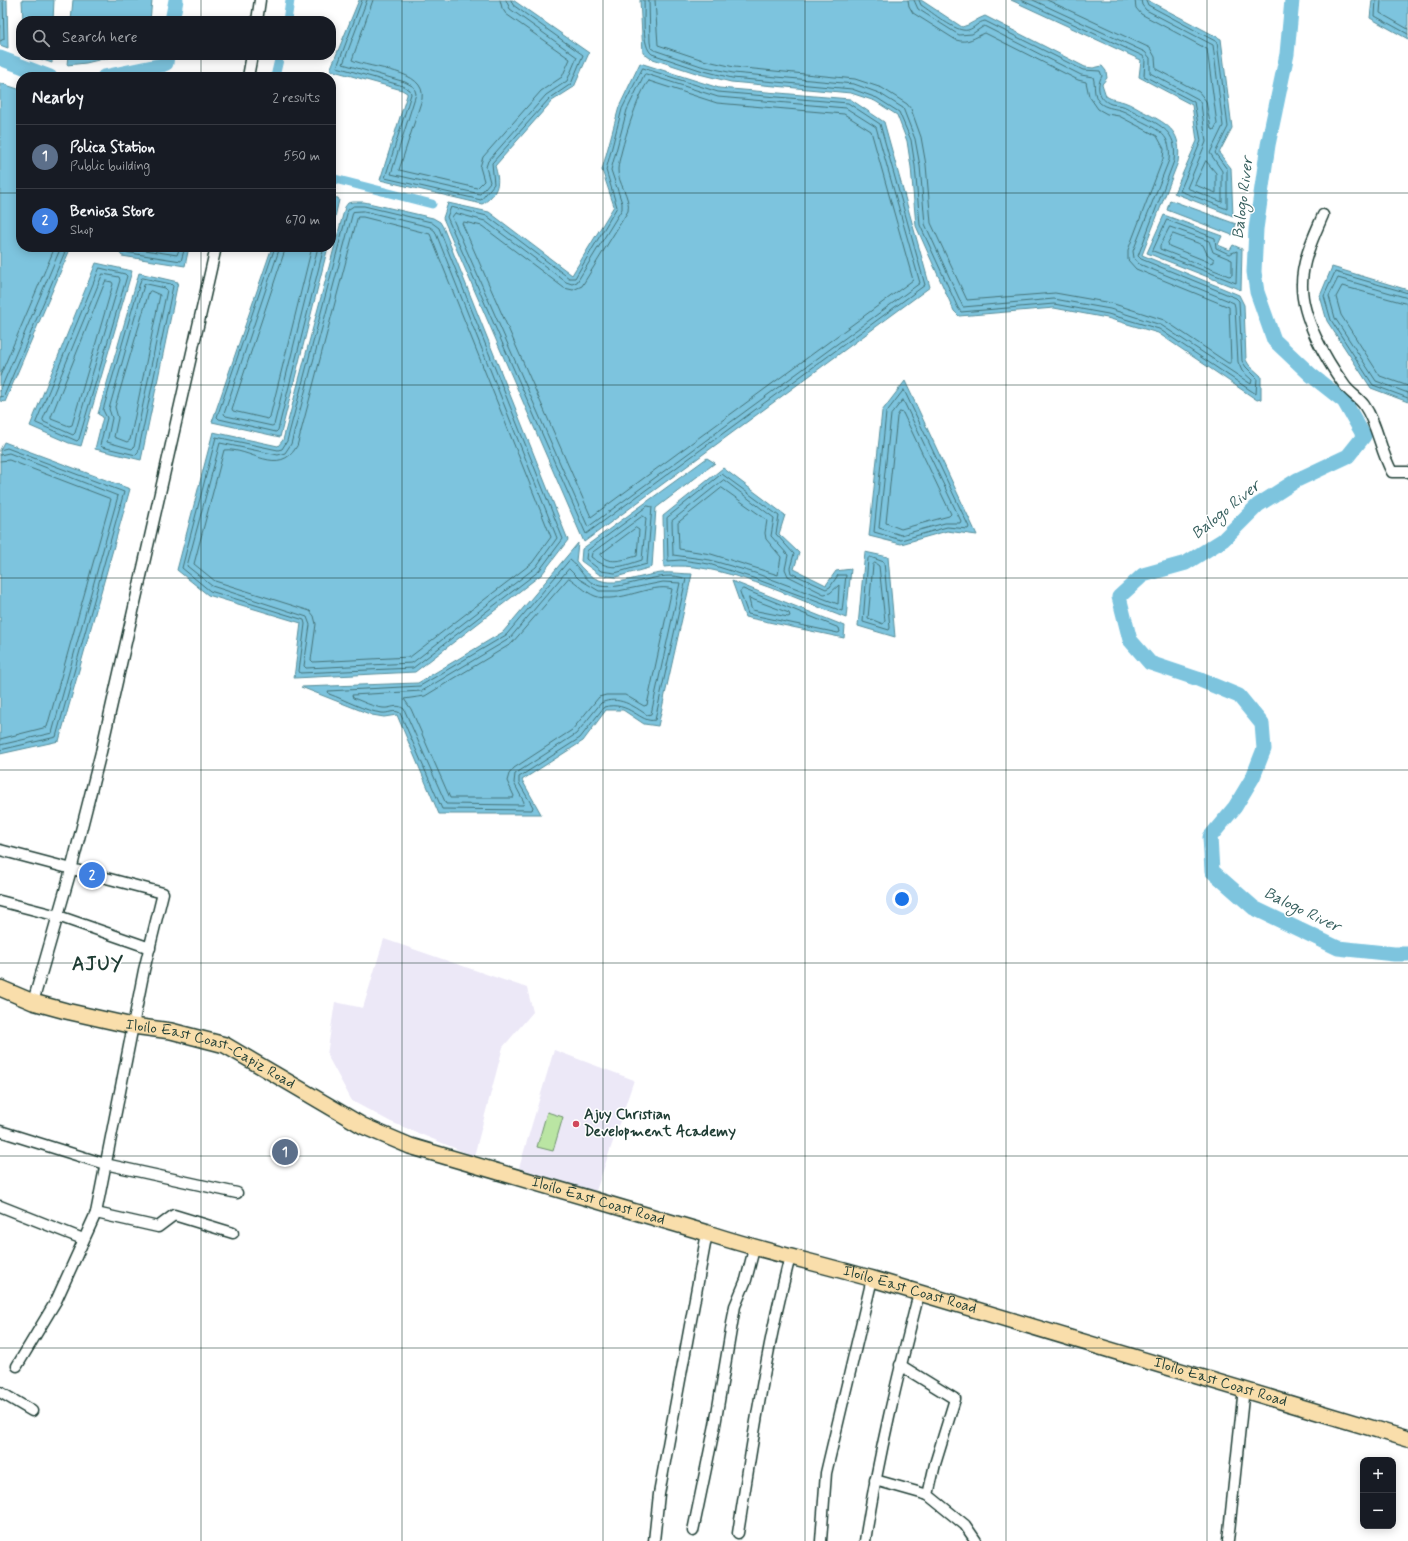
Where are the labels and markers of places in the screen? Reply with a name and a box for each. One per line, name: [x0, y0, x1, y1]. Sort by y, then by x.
pin: 2: [79, 860, 105, 890]
place label: Ajuy Christian Development Academy: [584, 1105, 736, 1142]
marker: Ajuy Christian Development Academy: [571, 1119, 581, 1129]
pin: 1: [272, 1137, 298, 1167]

